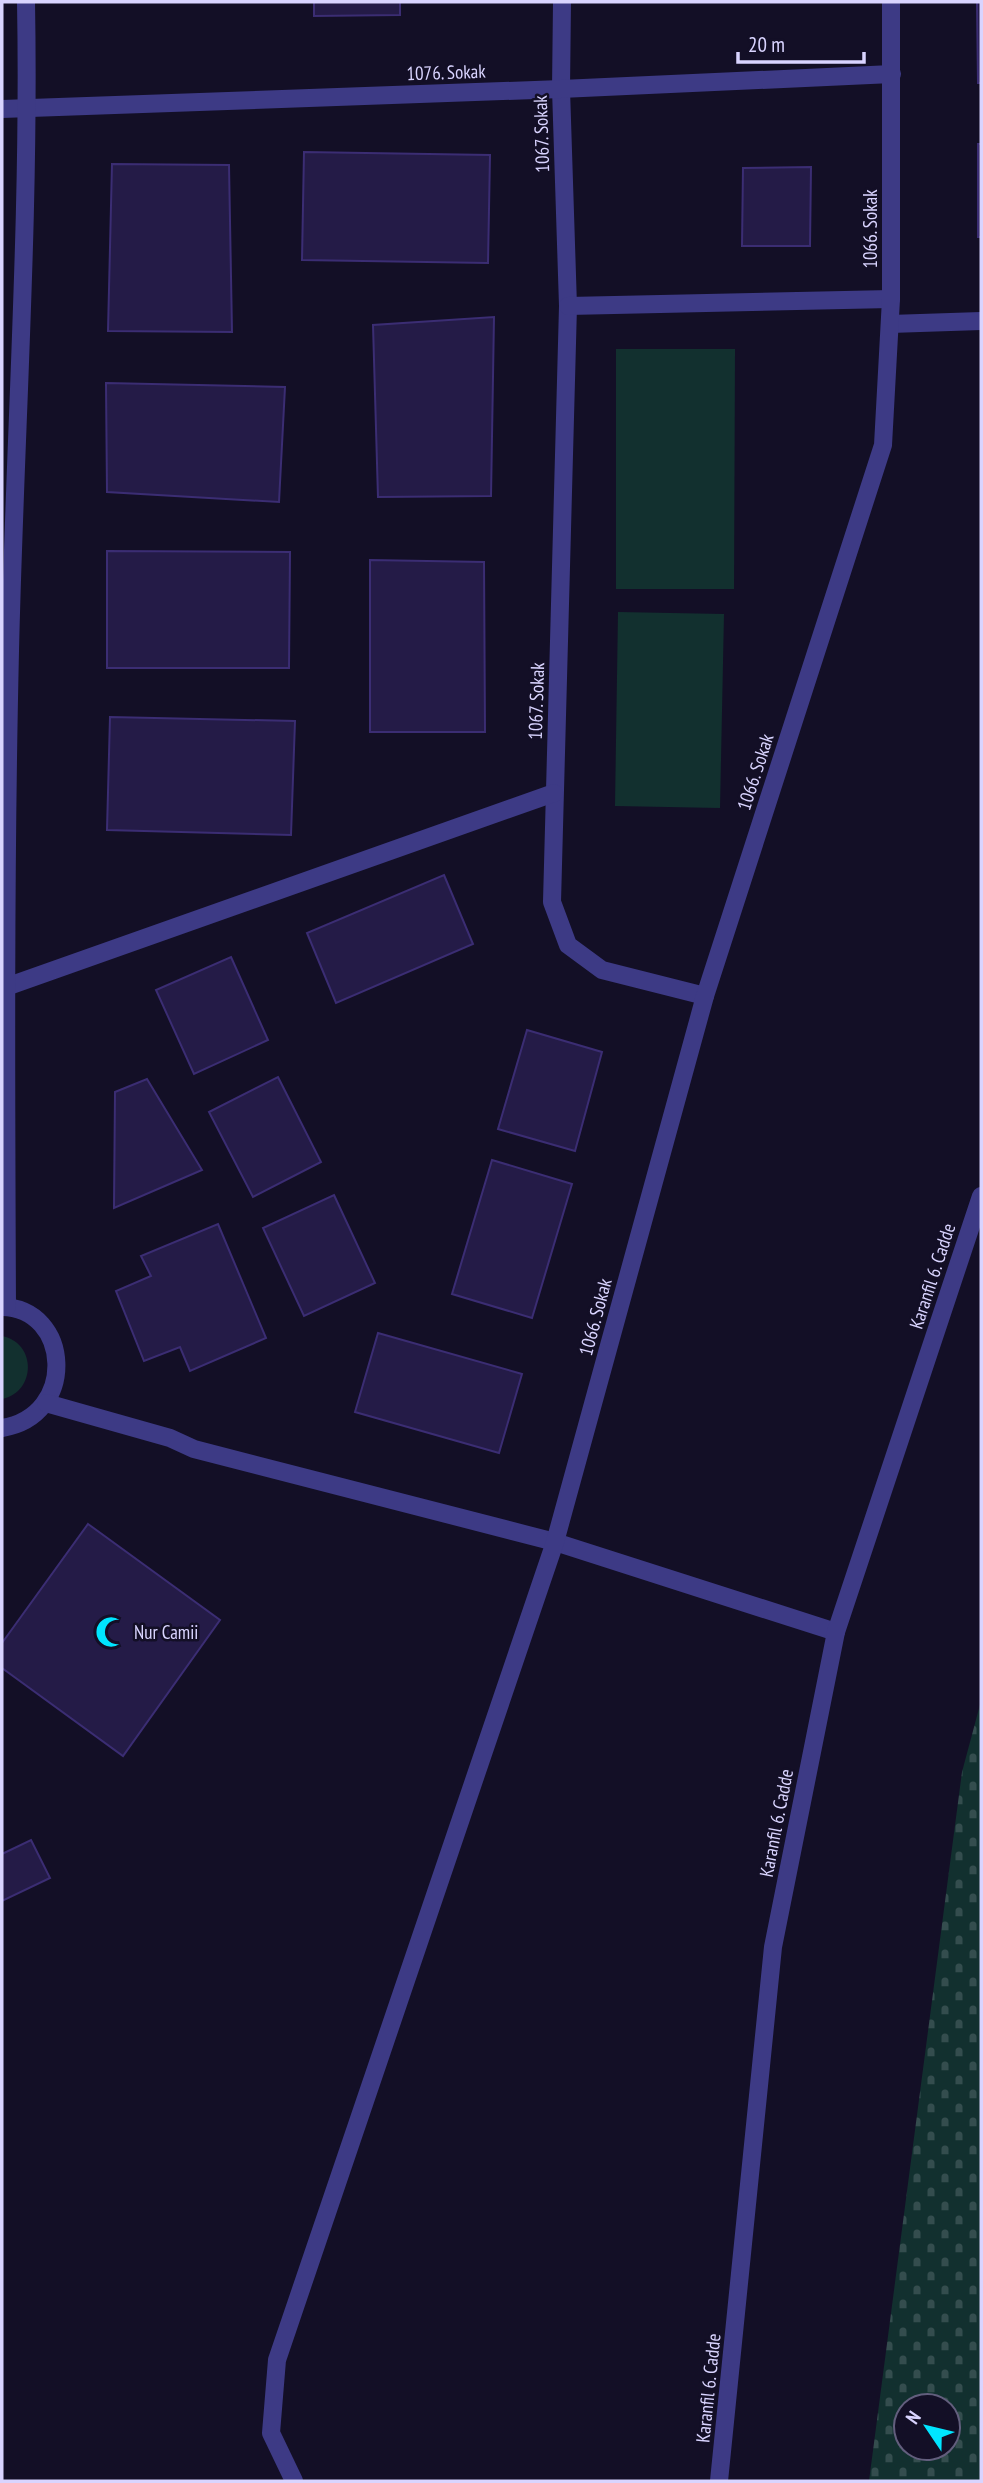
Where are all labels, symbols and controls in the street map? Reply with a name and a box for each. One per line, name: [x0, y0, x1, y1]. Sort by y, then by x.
scale bar: [738, 21, 864, 65]
text: 20 m: [748, 31, 785, 58]
street label: 1076. Sokak: [406, 59, 487, 85]
street label: 1067. Sokak: [528, 94, 554, 173]
street label: 1066. Sokak: [858, 189, 882, 269]
street label: 1067. Sokak: [523, 661, 549, 740]
street label: 1066. Sokak: [731, 730, 779, 813]
street label: Karanfil 6. Cadde: [904, 1220, 960, 1332]
street label: 1066. Sokak: [573, 1275, 617, 1358]
mosque icon: Nur Camii: [94, 1615, 128, 1649]
place label: Nur Camii: [134, 1620, 198, 1644]
street label: Karanfil 6. Cadde: [754, 1767, 798, 1879]
street label: Karanfil 6. Cadde: [690, 2332, 726, 2444]
north arrow: [892, 2392, 962, 2462]
text: N: [900, 2406, 926, 2428]

